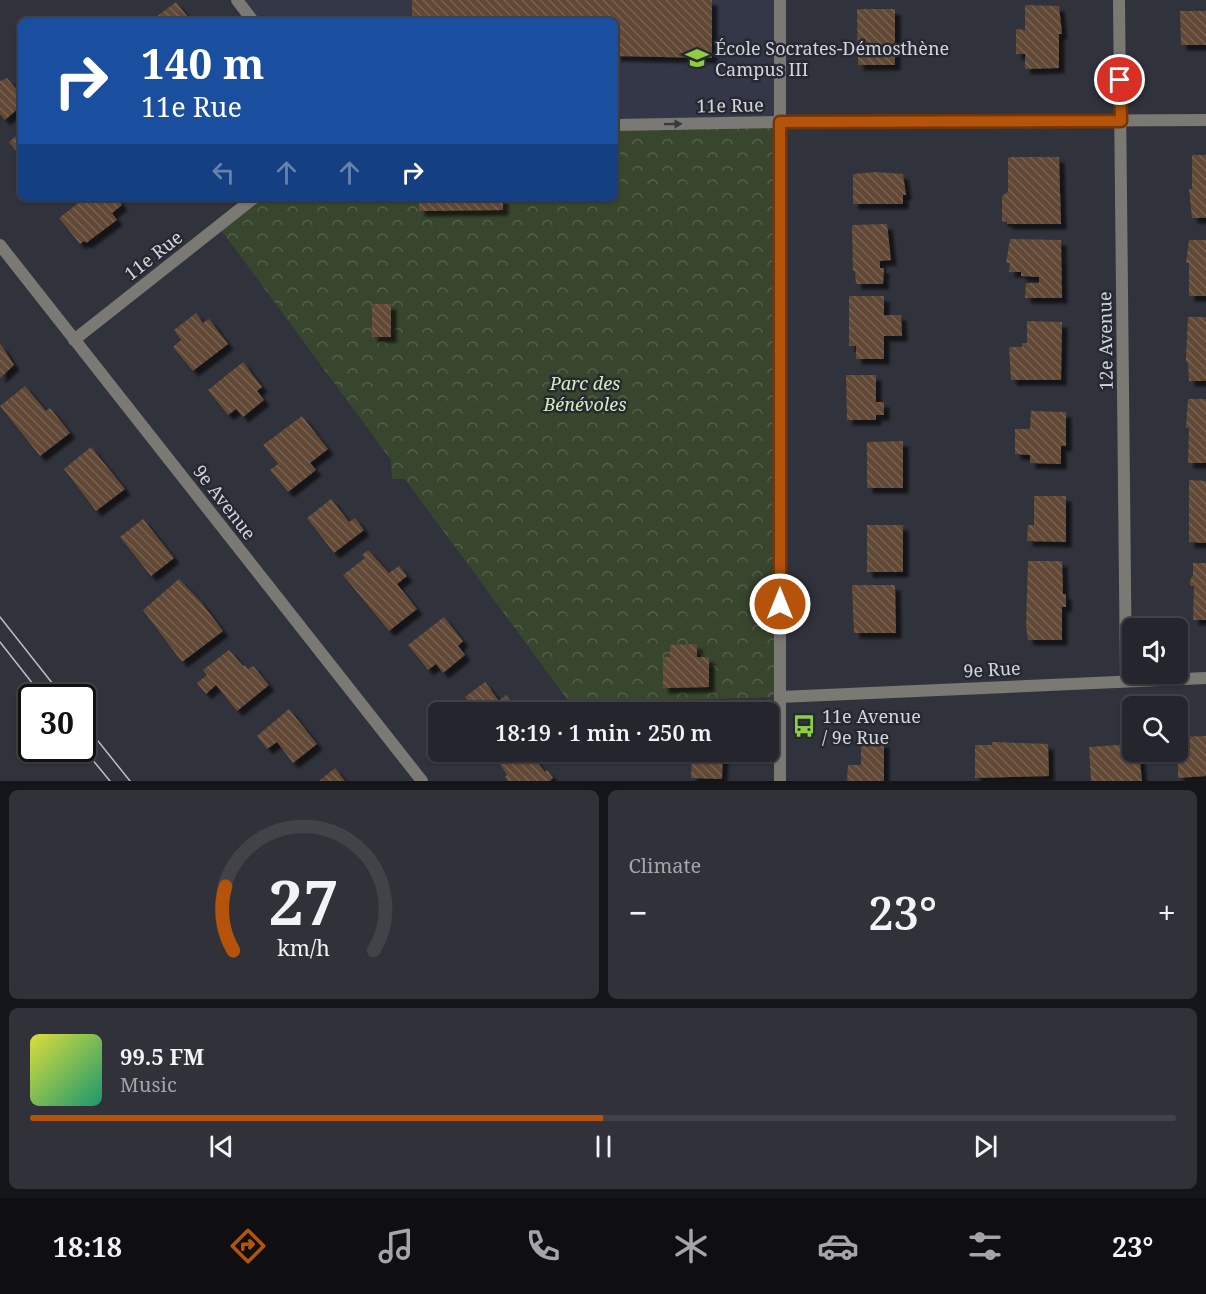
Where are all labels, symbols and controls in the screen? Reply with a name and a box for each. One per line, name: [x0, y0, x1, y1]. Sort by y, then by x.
text: 140 m: [141, 34, 265, 91]
place label: École Socrates-Démosthène Campus III: [715, 36, 949, 81]
icon: right: [42, 42, 120, 120]
school or university icon: École Socrates-Démosthène Campus III: [684, 45, 710, 71]
pin: [1094, 54, 1145, 105]
icon: arrive: [1103, 63, 1136, 96]
text: 11e Rue: [141, 88, 242, 125]
street label: 11e Rue: [696, 92, 764, 118]
one-way arrow: [664, 119, 683, 129]
icon: left: [207, 156, 240, 189]
icon: ahead: [270, 156, 303, 189]
icon: ahead: [333, 156, 366, 189]
icon: right: [396, 156, 429, 189]
street label: 11e Rue: [119, 225, 187, 285]
street label: 12e Avenue: [1092, 291, 1118, 391]
park label: Parc des Bénévoles: [542, 371, 627, 416]
street label: 9e Avenue: [188, 460, 262, 544]
position arrow: [748, 572, 812, 636]
map controls: [1122, 618, 1188, 762]
button: sound: [1122, 618, 1188, 684]
street label: 9e Rue: [963, 656, 1021, 682]
speed limit sign: 30: [18, 684, 96, 762]
button: search: [1122, 696, 1188, 762]
place label: 11e Avenue / 9e Rue: [822, 704, 921, 749]
bus stop icon: 11e Avenue / 9e Rue: [791, 713, 817, 739]
text: 18:19 · 1 min · 250 m: [495, 717, 712, 747]
text: Climate: [629, 852, 701, 879]
text: 27: [268, 858, 339, 943]
text: 23°: [868, 882, 937, 943]
text: −: [629, 890, 648, 935]
text: +: [1158, 890, 1176, 935]
text: km/h: [277, 934, 330, 963]
text: 99.5 FM: [120, 1041, 204, 1071]
text: Music: [120, 1071, 177, 1098]
icon: previous: [205, 1130, 238, 1163]
icon: pause: [587, 1130, 620, 1163]
icon: next: [969, 1130, 1002, 1163]
icon: directions: [227, 1225, 269, 1267]
icon: music: [375, 1225, 417, 1267]
icon: phone: [522, 1225, 564, 1267]
icon: climate: [670, 1225, 712, 1267]
icon: car: [817, 1225, 859, 1267]
icon: filters: [964, 1225, 1006, 1267]
text: 18:18: [53, 1228, 122, 1265]
text: 23°: [1112, 1228, 1153, 1265]

